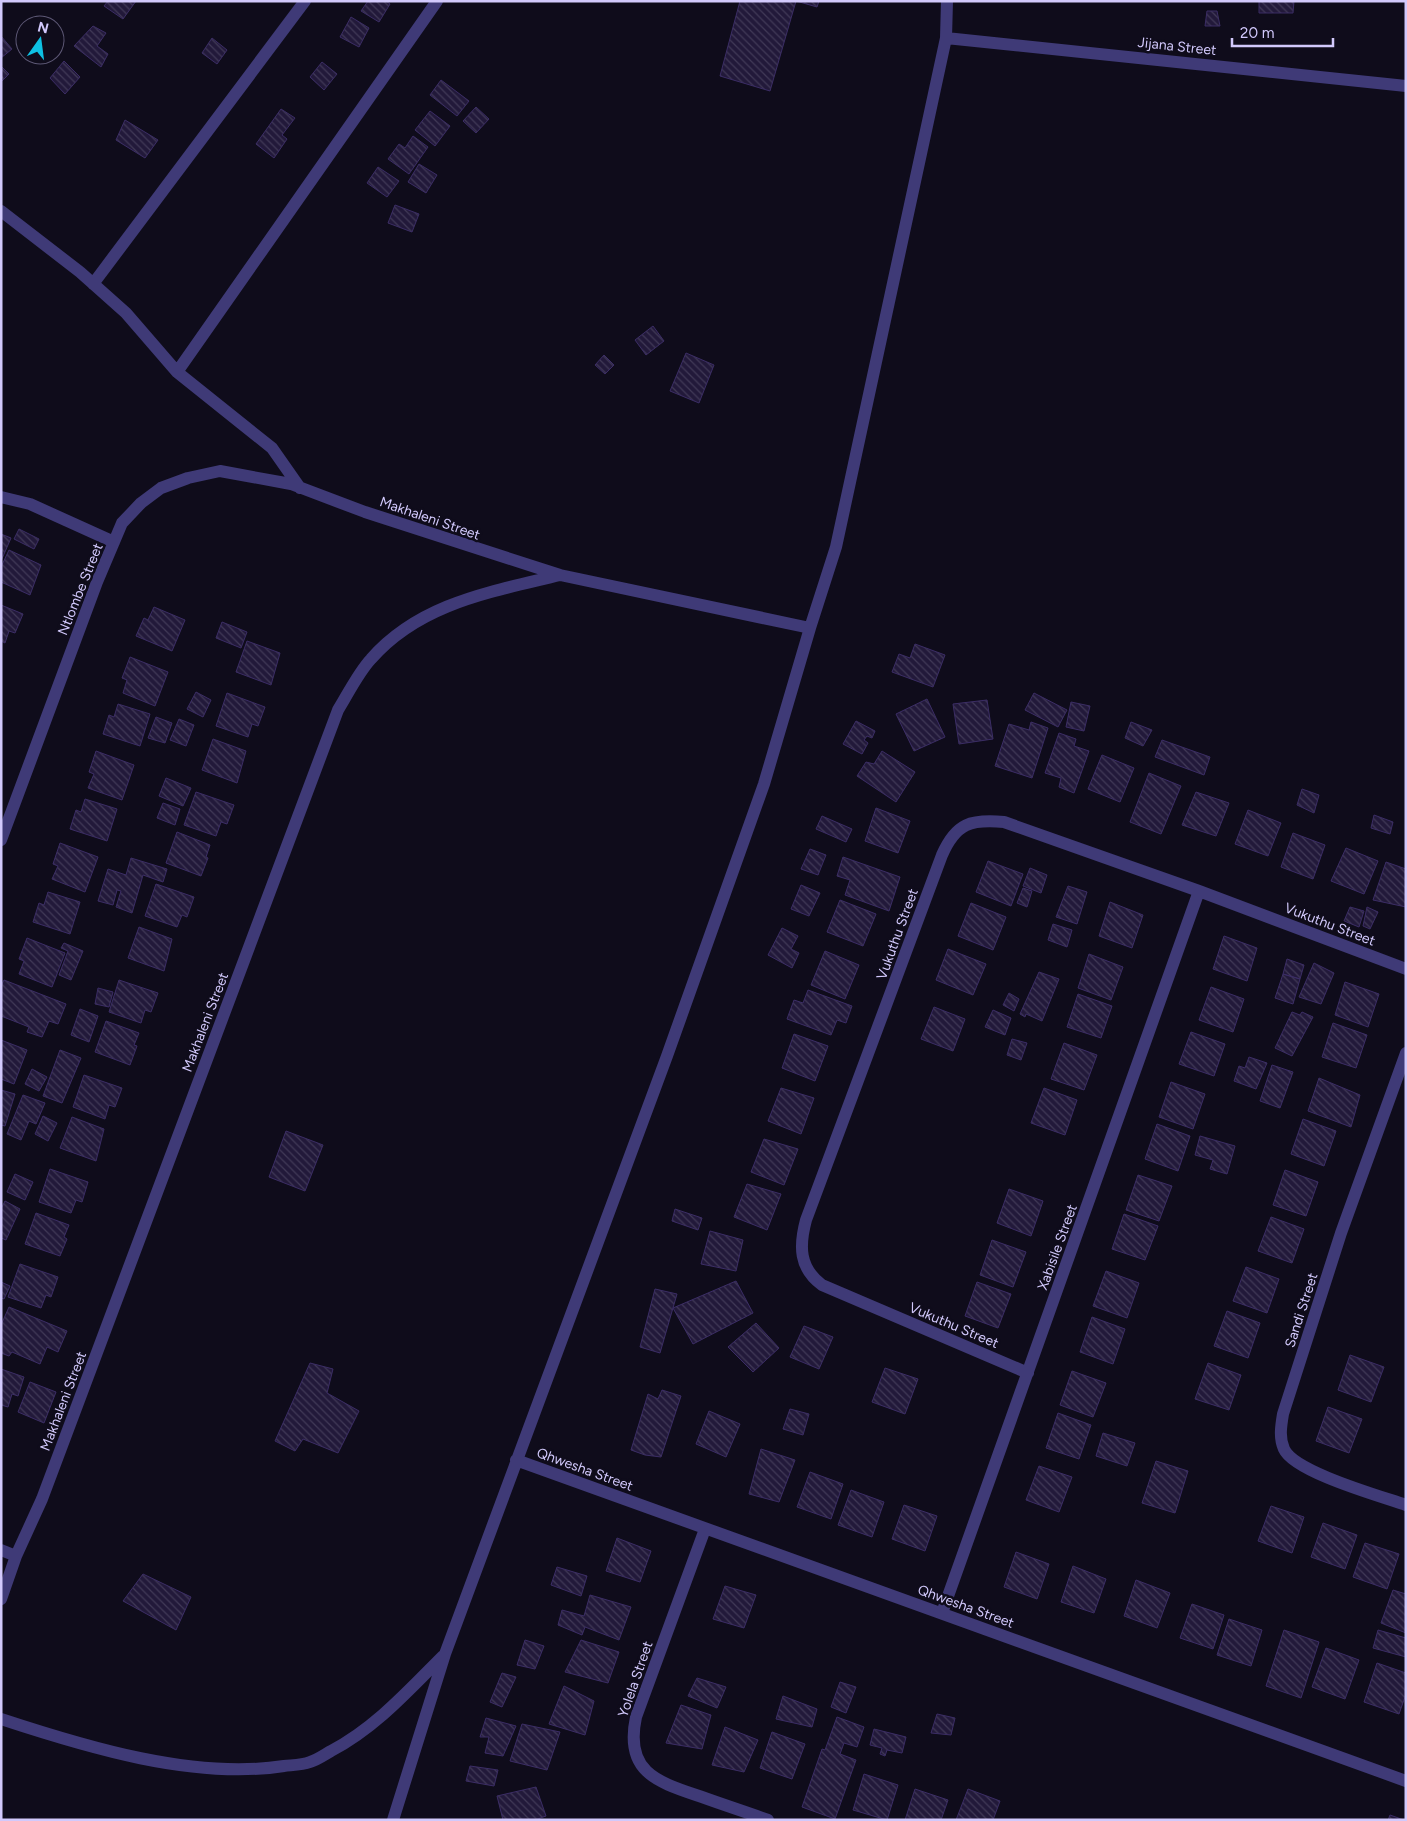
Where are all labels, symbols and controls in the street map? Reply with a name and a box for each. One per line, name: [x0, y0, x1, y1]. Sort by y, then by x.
north arrow: [15, 15, 65, 65]
scale bar: [1232, 15, 1333, 47]
text: N: [36, 18, 50, 37]
text: 20 m: [1240, 24, 1274, 42]
street label: Jijana Street: [1137, 34, 1217, 59]
street label: Makhaleni Street: [377, 493, 482, 544]
street label: Ntlombe Street: [54, 541, 107, 638]
street label: Vukuthu Street: [873, 886, 922, 982]
street label: Vukuthu Street: [1282, 899, 1378, 950]
street label: Makhaleni Street: [179, 970, 232, 1074]
street label: Xabisile Street: [1034, 1202, 1081, 1292]
street label: Sandi Street: [1281, 1271, 1322, 1350]
street label: Vukuthu Street: [906, 1299, 1001, 1352]
street label: Makhaleni Street: [37, 1349, 90, 1453]
street label: Qhwesha Street: [534, 1444, 635, 1495]
street label: Qhwesha Street: [915, 1581, 1016, 1632]
street label: Yolela Street: [615, 1639, 656, 1719]

